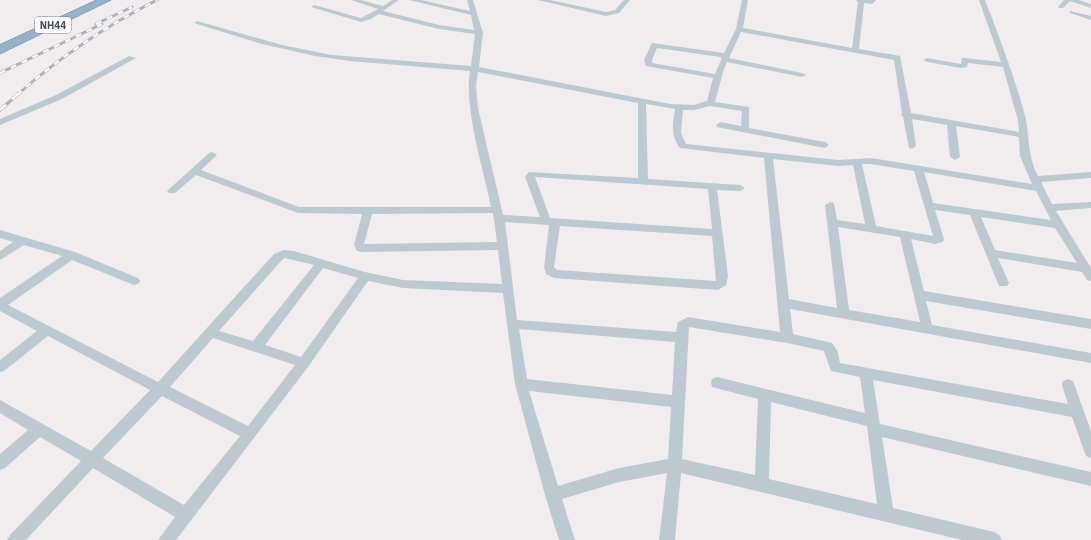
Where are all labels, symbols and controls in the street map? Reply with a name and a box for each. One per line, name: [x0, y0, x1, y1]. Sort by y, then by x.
road number: NH44: [35, 17, 71, 33]

